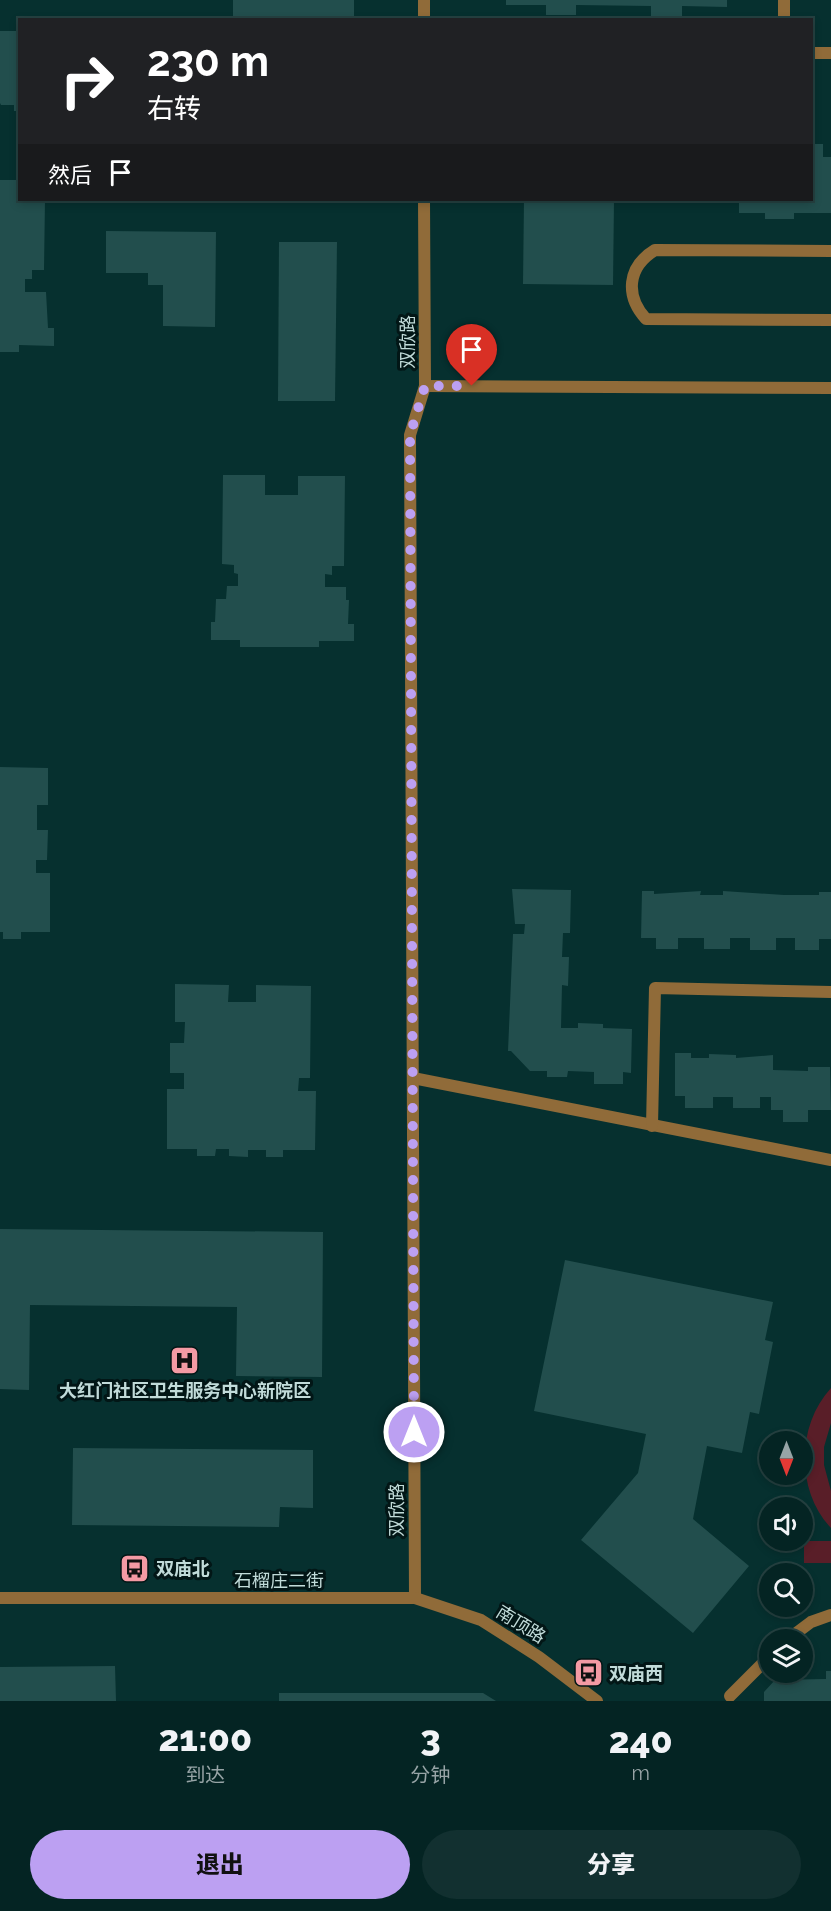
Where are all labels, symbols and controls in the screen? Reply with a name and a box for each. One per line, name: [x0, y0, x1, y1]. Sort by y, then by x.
text: 230 m: [147, 37, 269, 86]
icon: right: [48, 42, 126, 120]
text: 右转: [147, 93, 201, 124]
icon: arrive: [104, 156, 137, 189]
text: 然后: [48, 162, 92, 188]
street label: 双欣路: [397, 315, 418, 369]
pin: [446, 324, 497, 386]
icon: arrive: [455, 333, 488, 366]
hospital icon: 大红门社区卫生服务中心新院区: [169, 1345, 201, 1377]
place label: 大红门社区卫生服务中心新院区: [59, 1380, 311, 1401]
position arrow: [382, 1400, 446, 1464]
north arrow: [759, 1431, 813, 1485]
map controls: [759, 1431, 813, 1683]
street label: 双欣路: [386, 1483, 407, 1537]
button: sound: [759, 1497, 813, 1551]
bus stop icon: 双庙北: [119, 1552, 151, 1584]
place label: 双庙北: [156, 1558, 210, 1579]
button: search: [759, 1563, 813, 1617]
street label: 石榴庄二街: [234, 1570, 324, 1591]
street label: 南顶路: [493, 1601, 549, 1647]
button: layers: [759, 1629, 813, 1683]
bus stop icon: 双庙西: [572, 1657, 604, 1689]
place label: 双庙西: [609, 1663, 663, 1684]
text: 21:00: [158, 1717, 252, 1759]
text: 3: [420, 1717, 441, 1759]
text: 240: [609, 1719, 673, 1761]
text: m: [631, 1761, 650, 1785]
text: 到达: [185, 1763, 225, 1787]
text: 分钟: [410, 1763, 450, 1787]
button: 退出: [30, 1830, 410, 1899]
button: 分享: [422, 1830, 801, 1899]

